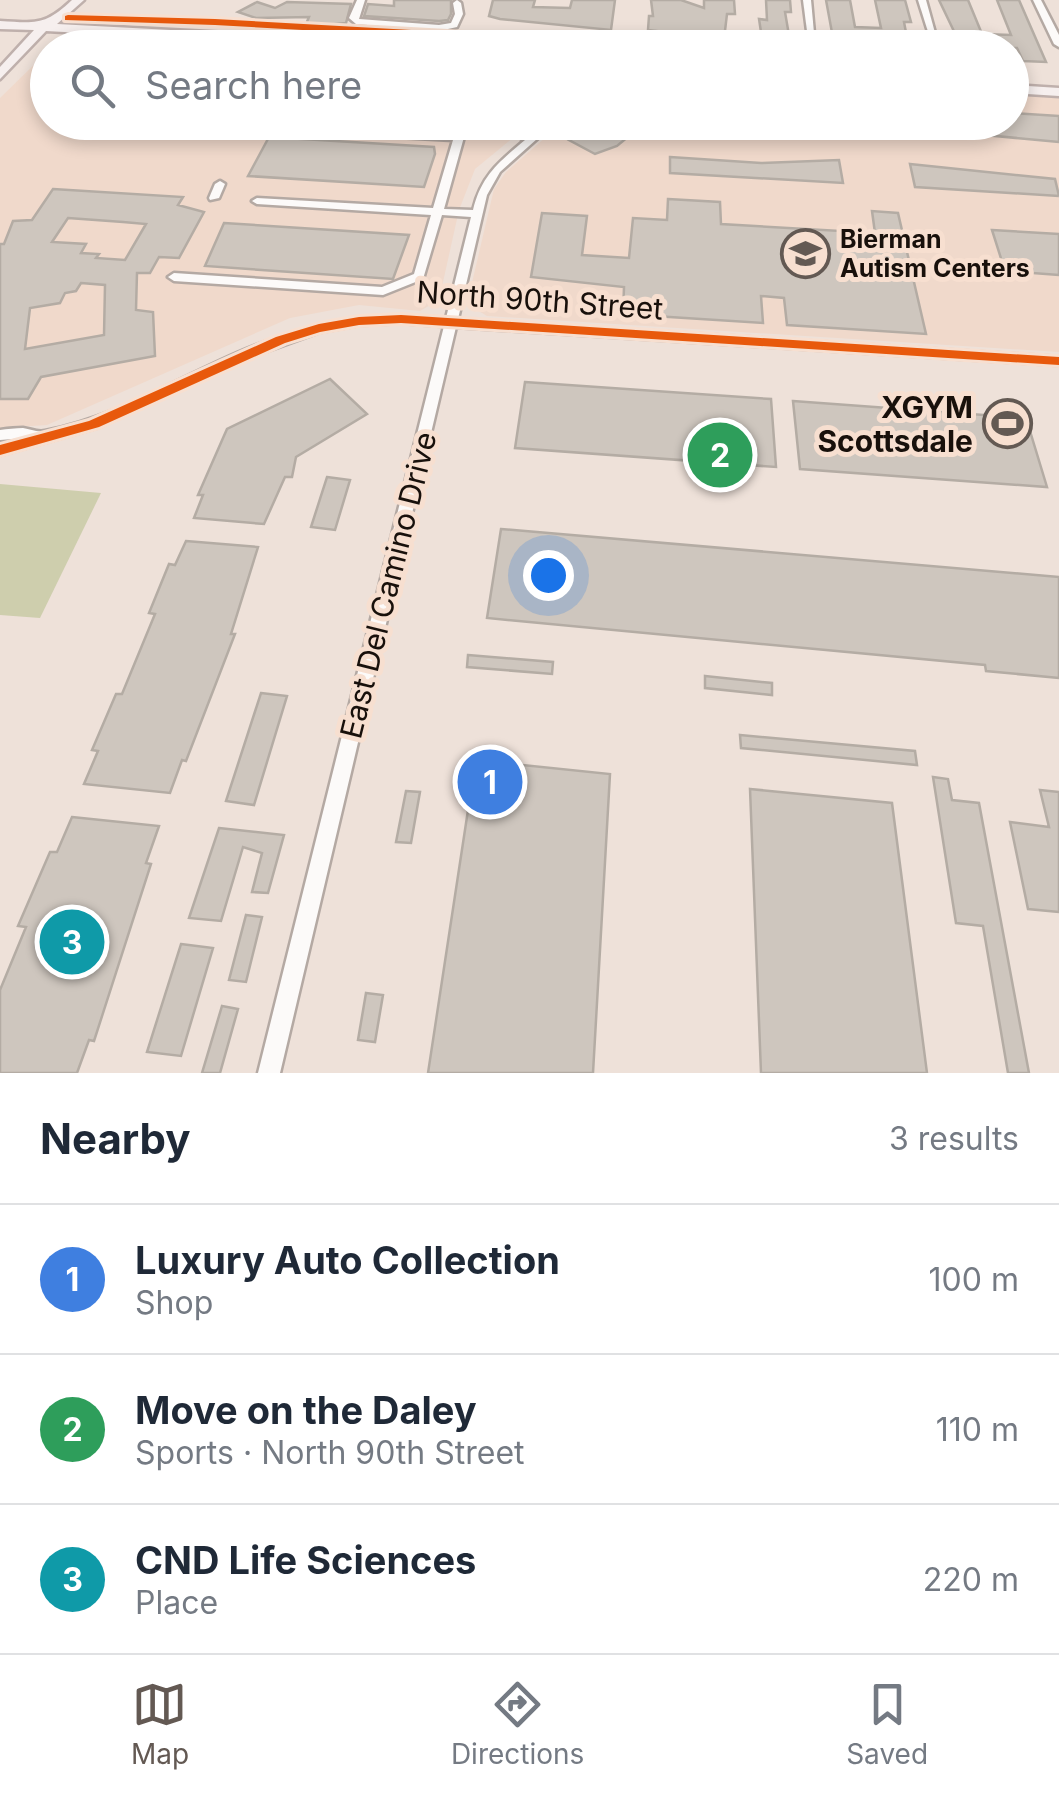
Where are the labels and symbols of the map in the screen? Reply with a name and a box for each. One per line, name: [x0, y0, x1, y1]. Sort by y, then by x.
place label: Bierman Autism Centers: [840, 224, 1030, 283]
school or university icon: Bierman Autism Centers: [779, 227, 831, 279]
street label: North 90th Street: [416, 273, 665, 327]
place label: XGYM Scottsdale: [817, 389, 973, 459]
sports icon: XGYM Scottsdale: [982, 398, 1034, 450]
pin: 2: [688, 418, 752, 492]
street label: East Del Camino Drive: [332, 428, 444, 742]
your location: [523, 550, 574, 601]
pin: 1: [458, 744, 522, 820]
pin: 3: [40, 904, 104, 980]

